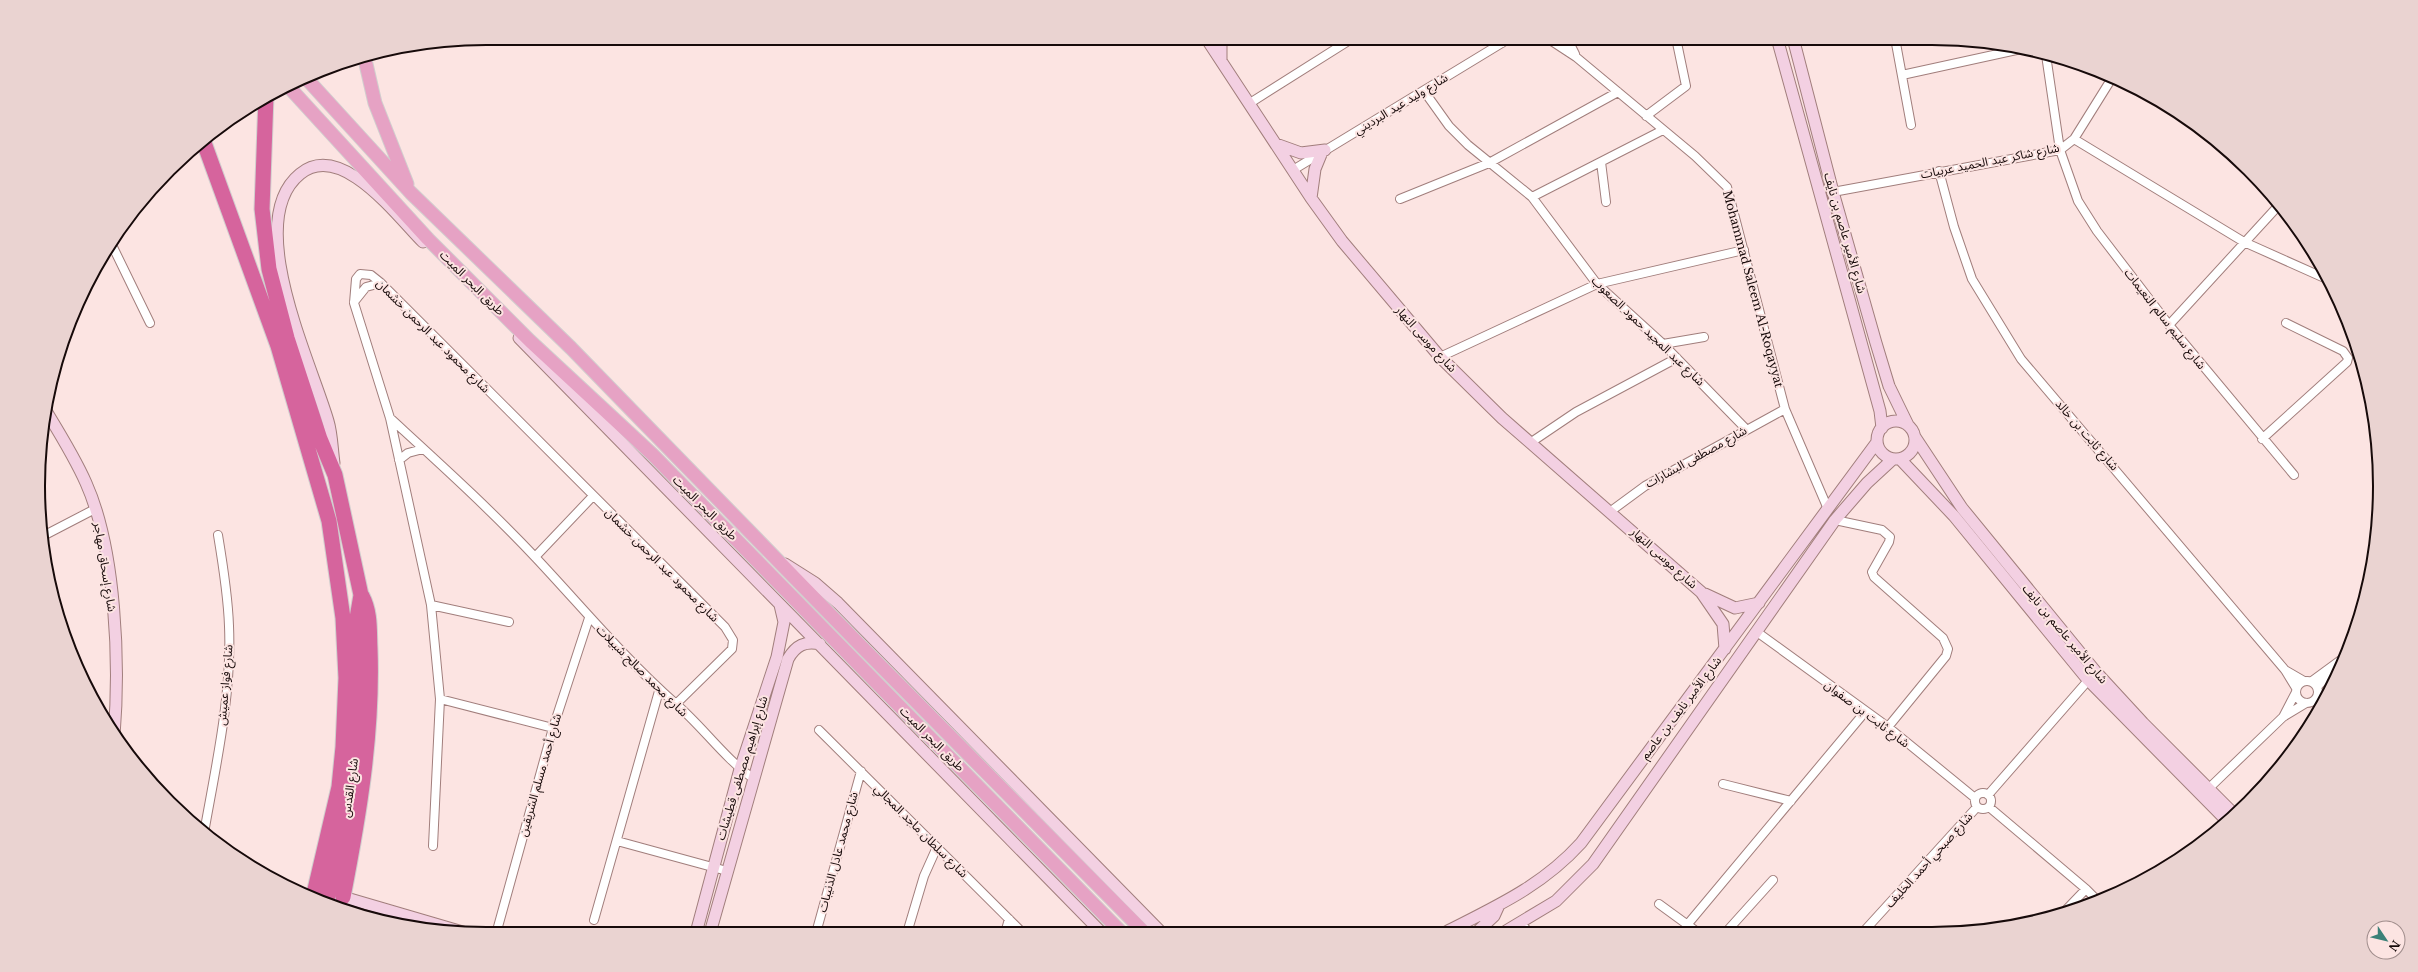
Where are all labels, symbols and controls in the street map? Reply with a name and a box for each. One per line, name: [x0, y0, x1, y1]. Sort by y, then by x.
street label: شارع وليد عيد البرديني: [1351, 70, 1452, 140]
street label: شارع شاكر عبد الحميد عربيات: [1919, 140, 2061, 183]
street label: شارع الأمير عاصم بن نايف: [1819, 171, 1870, 296]
street label: Mohammad Saleem Al-Roqayyat: [1720, 189, 1787, 390]
street label: طريق البحر الميت: [436, 247, 508, 319]
street label: شارع سليم سالم النعيمات: [2120, 265, 2209, 373]
street label: شارع عبد المجيد حمود الصعوب: [1587, 273, 1708, 390]
street label: شارع محمود عبد الرحمن خشمان: [372, 276, 493, 397]
street label: شارع موسى النهار: [1390, 301, 1460, 376]
street label: شارع ثابت بن خالد: [2051, 396, 2122, 475]
street label: شارع مصطفى البشارات: [1642, 422, 1750, 492]
street label: طريق البحر الميت: [669, 472, 741, 544]
street label: شارع محمود عبد الرحمن خشمان: [601, 505, 722, 626]
street label: شارع إسحاق مهاجر: [89, 520, 120, 613]
street label: شارع موسى النهار: [1626, 523, 1701, 593]
street label: شارع الأمير عاصم بن نايف: [2018, 581, 2111, 688]
street label: شارع محمد صالح شبيلات: [592, 622, 691, 721]
street label: شارع فواز عميش: [213, 644, 238, 726]
street label: شارع الأمير نايف بن عاصم: [1637, 653, 1726, 763]
street label: شارع ثابت بن صفوان: [1821, 677, 1913, 752]
street label: شارع إبراهيم مصطفى قطيشات: [712, 694, 773, 842]
street label: طريق البحر الميت: [896, 703, 968, 775]
street label: شارع أحمد مسلم الشريقين: [515, 712, 566, 839]
street label: شارع القدس: [338, 757, 363, 819]
street label: شارع سلطان ماجد المجالي: [869, 781, 971, 883]
street label: شارع محمد عادل الذنيبات: [814, 790, 863, 914]
street label: شارع صبحي أحمد الخليف: [1882, 809, 1978, 912]
north arrow: [2366, 920, 2406, 960]
text: N: [2385, 937, 2403, 955]

